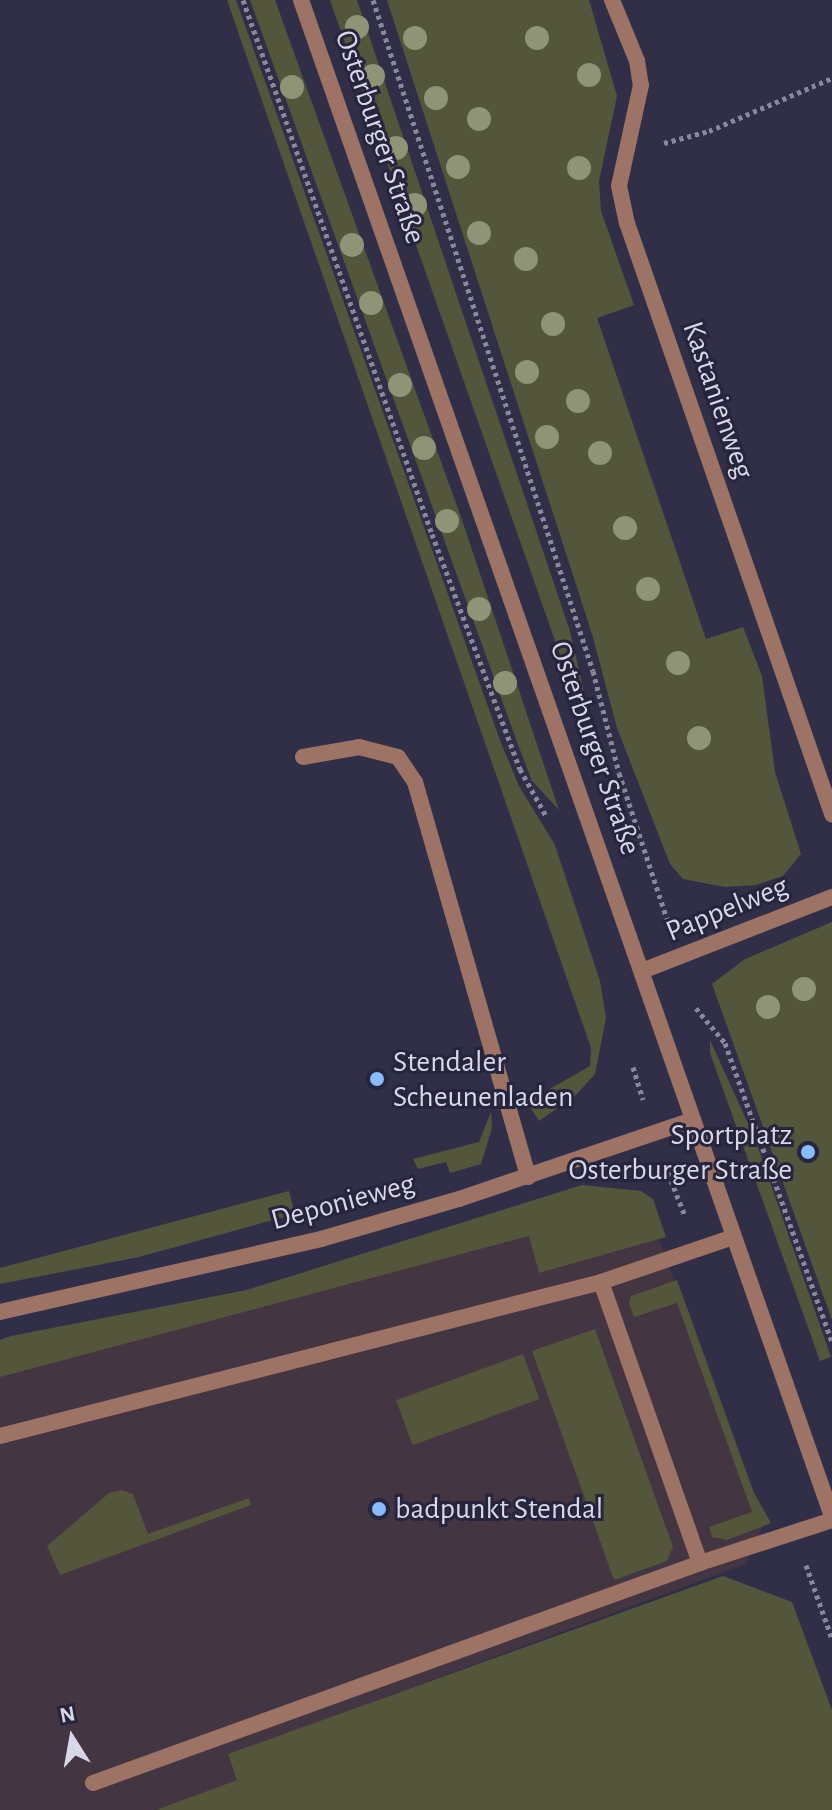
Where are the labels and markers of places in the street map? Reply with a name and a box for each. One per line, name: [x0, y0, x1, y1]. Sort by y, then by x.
place label: Stendaler Scheunenladen: [393, 1044, 573, 1114]
marker: Stendaler Scheunenladen: [368, 1070, 386, 1088]
place label: Sportplatz Osterburger Straße: [569, 1117, 792, 1188]
marker: Sportplatz Osterburger Straße: [799, 1143, 817, 1161]
place label: badpunkt Stendal: [395, 1491, 603, 1527]
marker: badpunkt Stendal: [370, 1500, 388, 1518]

